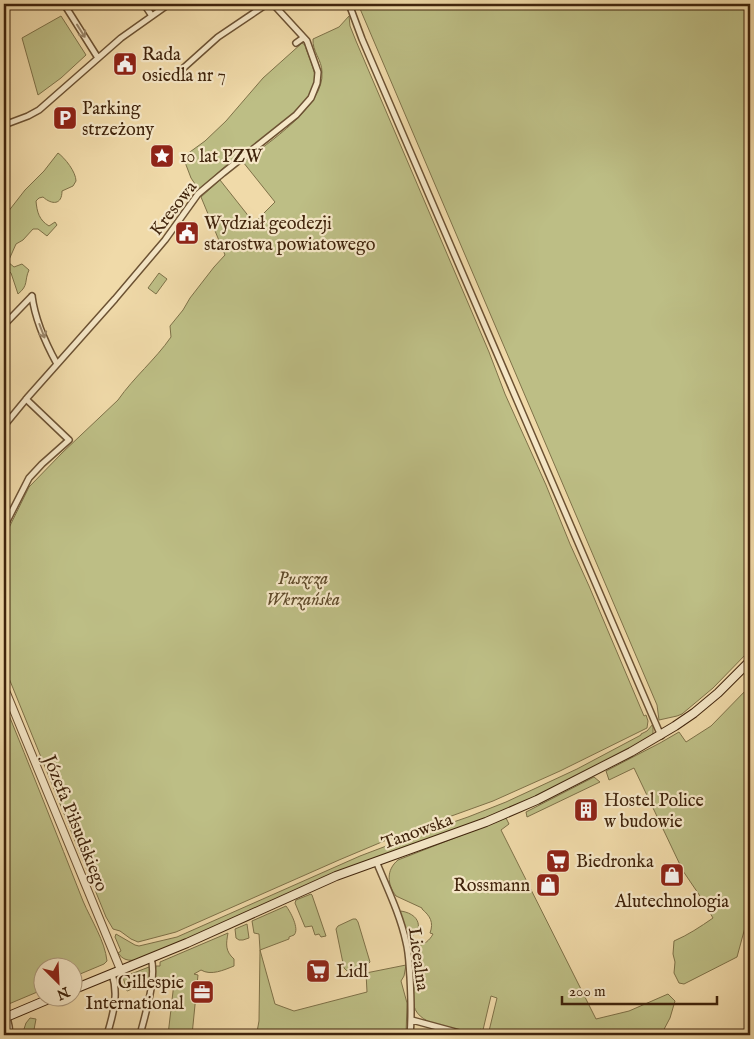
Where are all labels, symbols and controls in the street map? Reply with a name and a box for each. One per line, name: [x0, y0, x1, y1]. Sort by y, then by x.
one-way arrow: [76, 24, 87, 38]
place label: Rada osiedla nr 7: [142, 44, 226, 88]
public building icon: Rada osiedla nr 7: [112, 51, 138, 77]
place label: Parking strzeżony: [82, 98, 154, 142]
parking icon: Parking strzeżony: [52, 105, 78, 131]
place icon: 10 lat PZW: [149, 143, 175, 169]
place label: 10 lat PZW: [180, 146, 263, 169]
street label: Kresowa: [146, 177, 203, 241]
place label: Wydział geodezji starostwa powiatowego: [204, 213, 376, 257]
public building icon: Wydział geodezji starostwa powiatowego: [174, 220, 200, 246]
one-way arrow: [38, 323, 47, 338]
park label: Puszcza Wkrzańska: [266, 568, 340, 612]
street label: Józefa Piłsudskiego: [36, 750, 113, 895]
place label: Hostel Police w budowie: [604, 790, 704, 834]
building icon: Hostel Police w budowie: [573, 797, 599, 823]
street label: Tanowska: [379, 809, 457, 856]
supermarket icon: Biedronka: [545, 848, 571, 874]
place label: Biedronka: [576, 851, 654, 874]
shop icon: Alutechnologia: [659, 862, 685, 888]
shop icon: Rossmann: [535, 872, 561, 898]
place label: Rossmann: [453, 875, 530, 898]
place label: Alutechnologia: [614, 891, 729, 914]
street label: Licealna: [402, 926, 433, 993]
north arrow: [32, 956, 82, 1006]
supermarket icon: Lidl: [305, 958, 331, 984]
place label: Lidl: [336, 961, 368, 984]
place label: Gillespie International: [85, 972, 184, 1016]
scale bar: [562, 974, 716, 1006]
office icon: Gillespie International: [189, 979, 215, 1005]
text: N: [54, 982, 73, 1004]
text: 200 m: [569, 982, 606, 1001]

